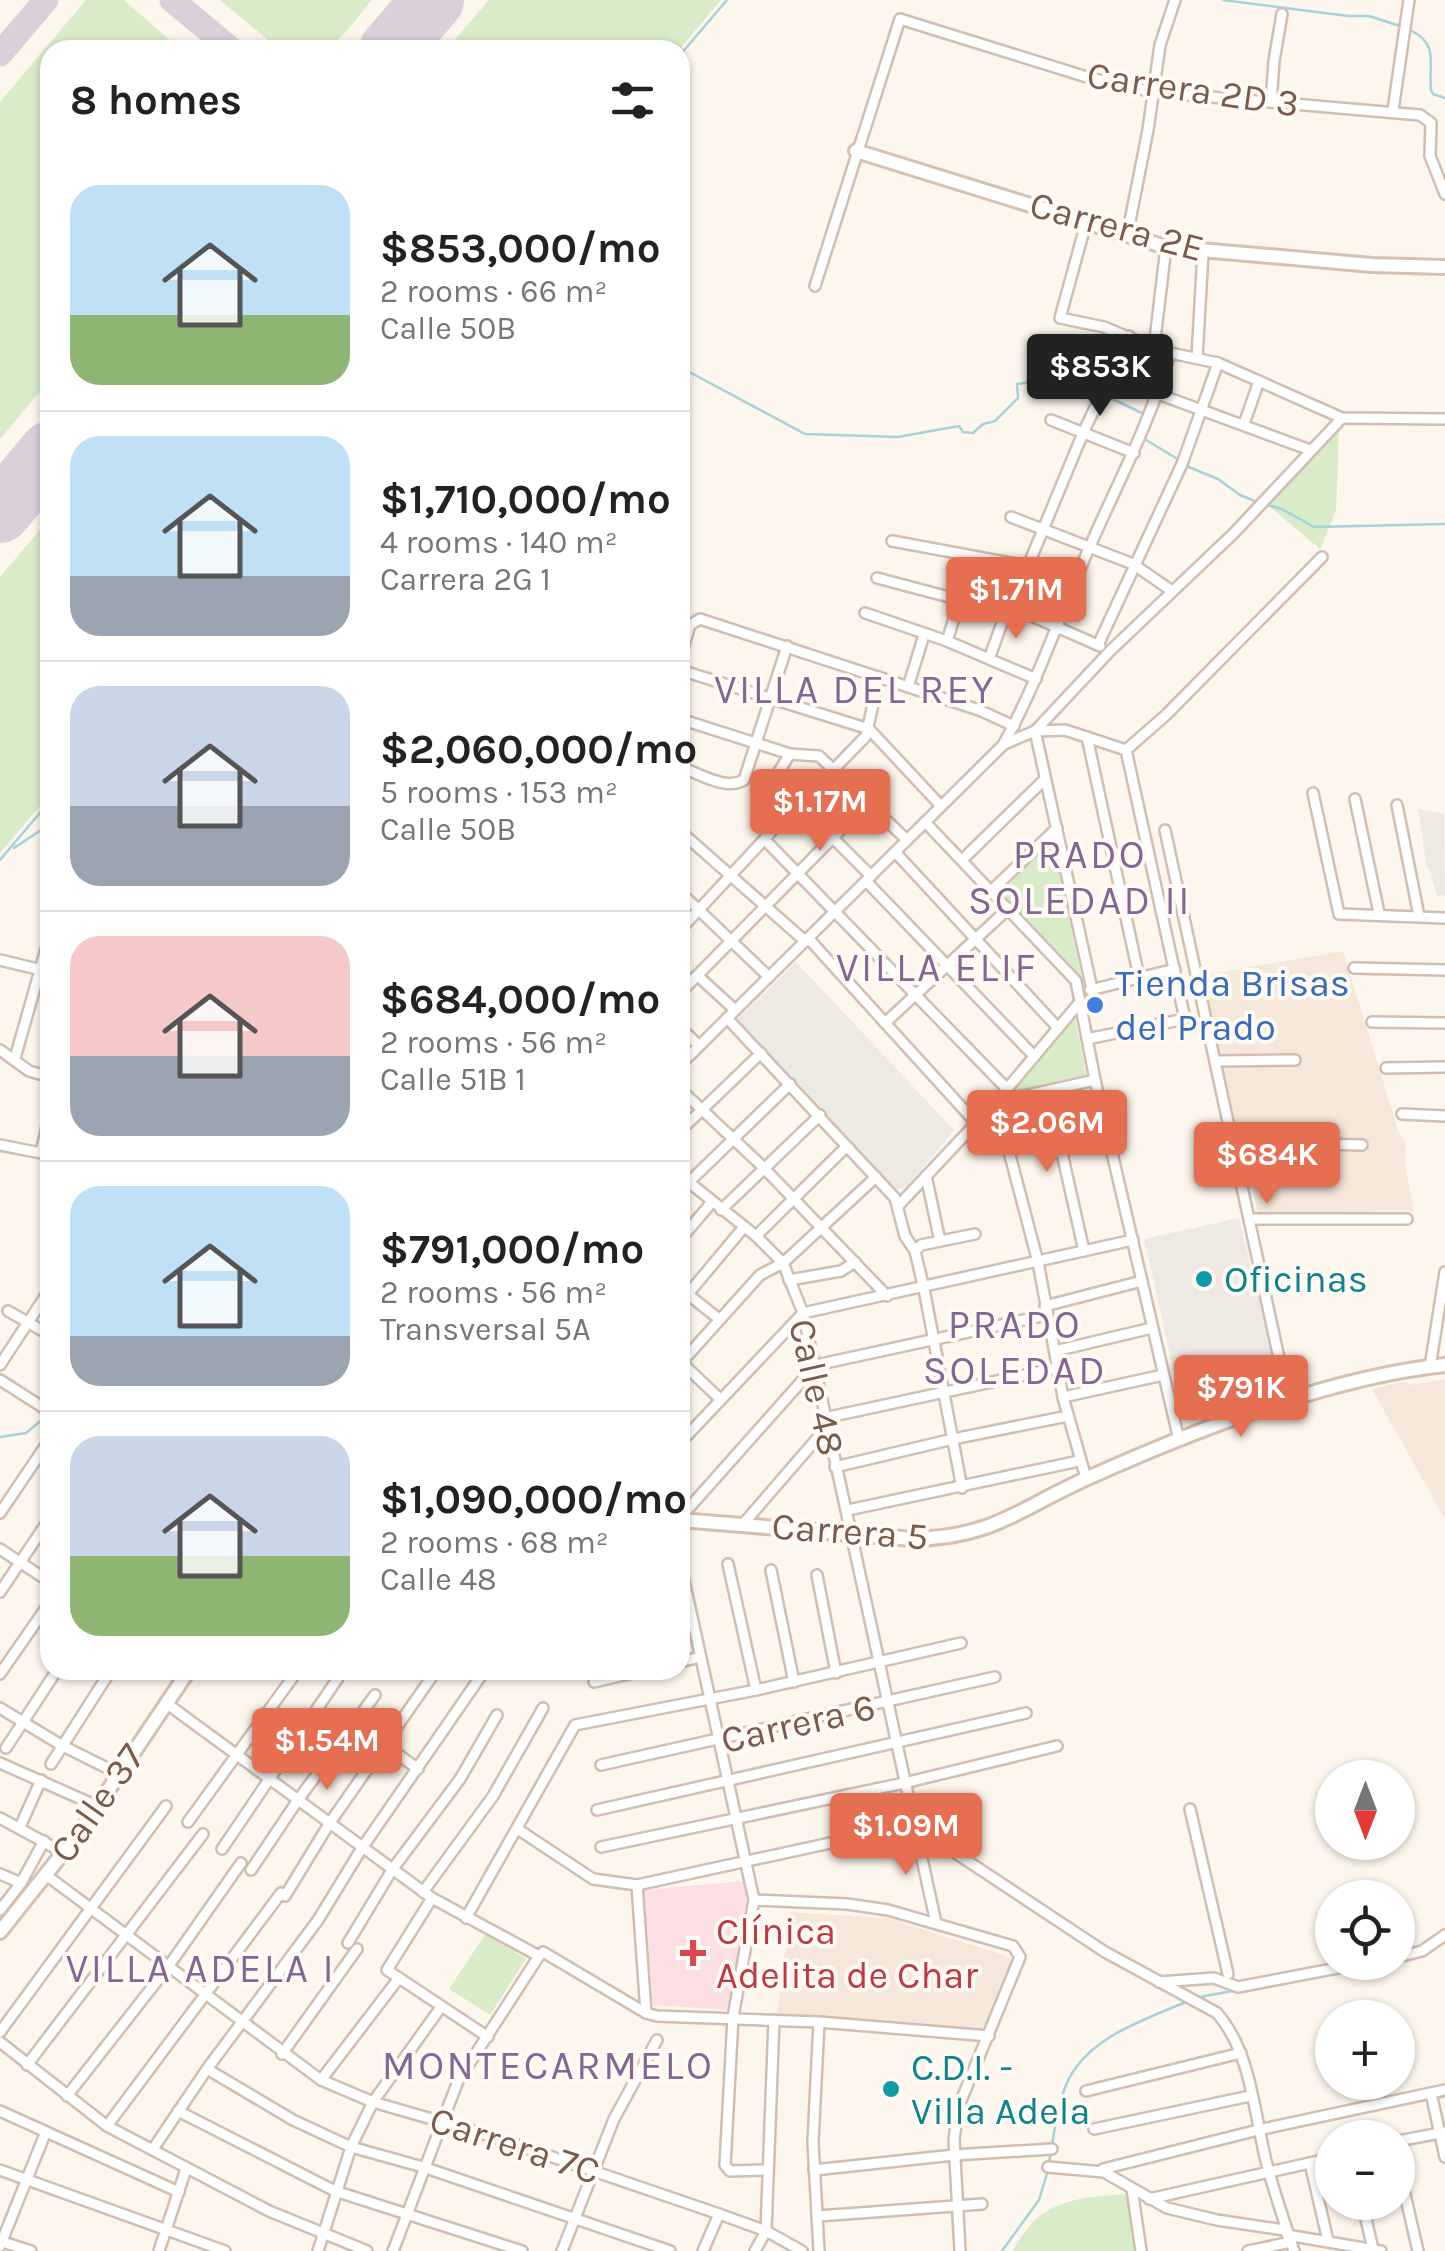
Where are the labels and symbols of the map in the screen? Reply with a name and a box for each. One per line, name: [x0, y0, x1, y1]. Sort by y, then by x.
street label: Carrera 2D 3: [1084, 52, 1302, 127]
street label: Carrera 2E: [1025, 182, 1209, 271]
pin: $853K: [1030, 334, 1170, 419]
pin: $1.71M: [935, 557, 1097, 642]
district label: VILLA DEL REY: [714, 666, 996, 713]
pin: $1.17M: [739, 769, 901, 854]
district label: PRADO SOLEDAD II: [968, 831, 1192, 924]
district label: VILLA ELIF: [836, 944, 1038, 991]
place label: Tienda Brisas del Prado: [1115, 961, 1350, 1050]
marker: Tienda Brisas del Prado: [1084, 994, 1106, 1016]
pin: $2.06M: [966, 1090, 1128, 1175]
pin: $684K: [1197, 1122, 1337, 1207]
place label: Oficinas: [1224, 1257, 1368, 1302]
marker: Oficinas: [1193, 1268, 1215, 1290]
district label: PRADO SOLEDAD: [923, 1301, 1107, 1394]
street label: Calle 48: [779, 1315, 854, 1460]
pin: $791K: [1171, 1355, 1311, 1440]
street label: Carrera 5: [770, 1504, 930, 1559]
street label: Carrera 6: [717, 1684, 879, 1763]
pin: $1.54M: [246, 1708, 408, 1793]
street label: Calle 37: [40, 1735, 154, 1871]
north arrow: [1315, 1760, 1415, 1860]
pin: $1.09M: [825, 1793, 987, 1878]
place label: Clínica Adelita de Char: [716, 1909, 978, 1998]
marker: Clínica Adelita de Char: [680, 1940, 706, 1966]
district label: VILLA ADELA I: [66, 1945, 336, 1992]
district label: MONTECARMELO: [382, 2042, 714, 2089]
place label: C.D.I. - Villa Adela: [911, 2045, 1090, 2134]
marker: C.D.I. - Villa Adela: [880, 2078, 902, 2100]
street label: Carrera 7C: [424, 2097, 606, 2194]

